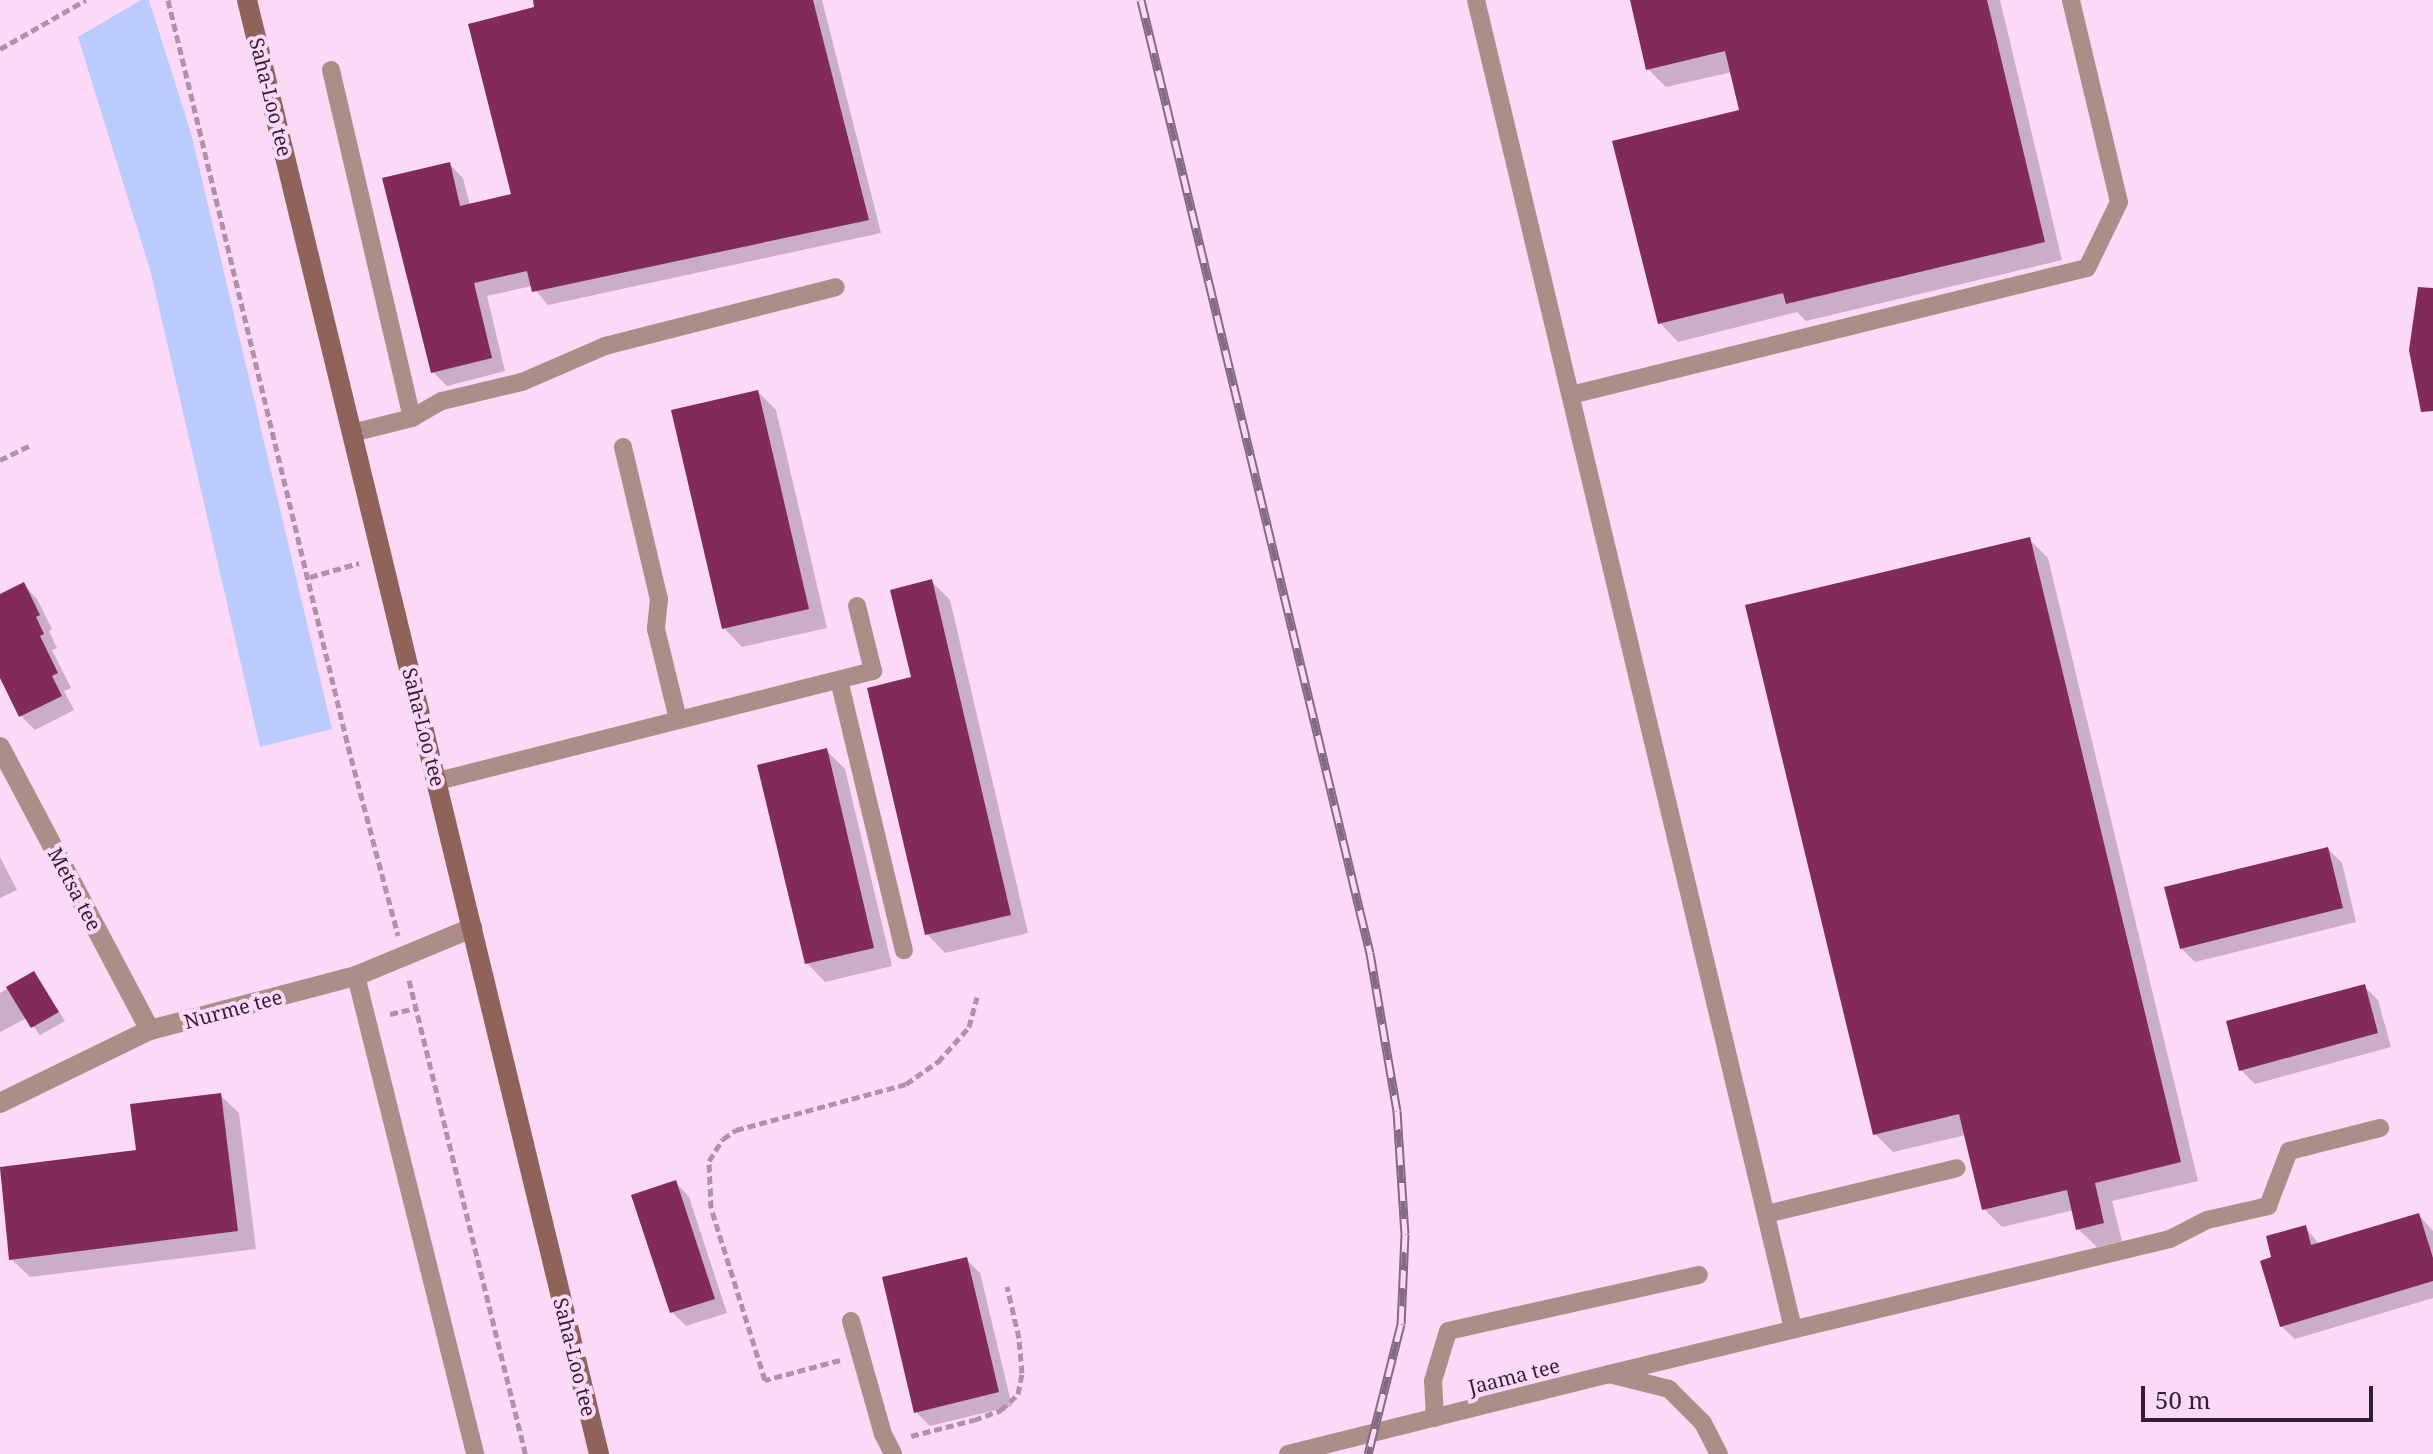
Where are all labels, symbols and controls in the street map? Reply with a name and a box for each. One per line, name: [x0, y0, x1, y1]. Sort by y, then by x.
street label: Saha-Loo tee: [245, 35, 297, 159]
street label: Saha-Loo tee: [398, 665, 450, 789]
street label: Metsa tee: [43, 843, 107, 935]
street label: Nurme tee: [181, 984, 285, 1034]
street label: Saha-Loo tee: [549, 1295, 601, 1419]
street label: Jaama tee: [1466, 1353, 1562, 1399]
scale bar: [2145, 1370, 2377, 1420]
text: 50 m: [2155, 1383, 2211, 1416]

